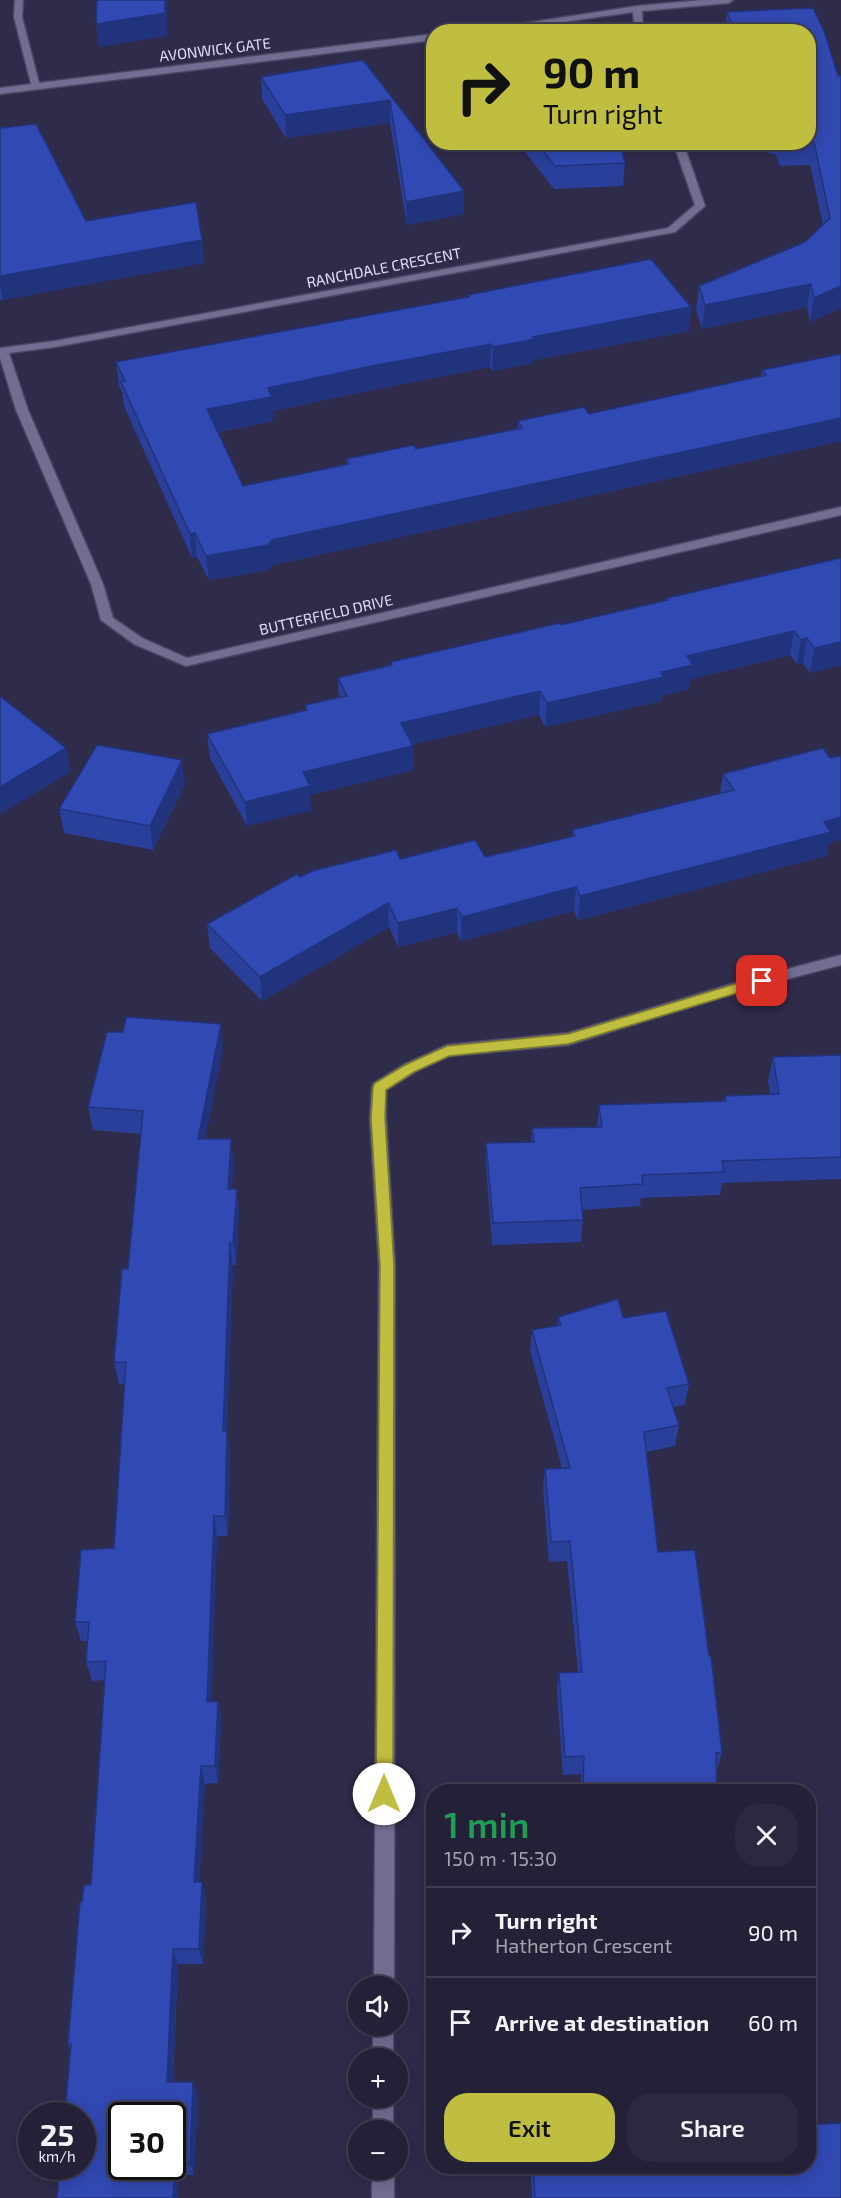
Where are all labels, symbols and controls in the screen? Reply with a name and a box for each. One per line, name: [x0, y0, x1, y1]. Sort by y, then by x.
street label: AVONWICK GATE: [158, 33, 272, 65]
text: 90 m: [543, 46, 640, 96]
icon: right: [444, 48, 522, 126]
text: Turn right: [543, 97, 663, 129]
street label: RANCHDALE CRESCENT: [305, 243, 463, 291]
street label: BUTTERFIELD DRIVE: [257, 590, 394, 638]
pin: [736, 955, 787, 1006]
icon: arrive: [745, 964, 778, 997]
position arrow: [352, 1762, 416, 1826]
text: 1 min: [444, 1802, 529, 1845]
button: close: [735, 1804, 798, 1867]
text: 150 m · 15:30: [444, 1846, 557, 1870]
text: Turn right: [495, 1907, 597, 1933]
icon: right: [444, 1916, 477, 1949]
text: 90 m: [748, 1919, 798, 1945]
text: Hatherton Crescent: [495, 1933, 672, 1957]
map controls: [348, 1976, 408, 2180]
button: sound: [348, 1976, 408, 2036]
icon: arrive: [444, 2006, 477, 2039]
text: Arrive at destination: [495, 2009, 709, 2035]
text: 60 m: [748, 2009, 798, 2035]
button: +: [348, 2048, 408, 2108]
button: Exit: [444, 2093, 615, 2162]
button: Share: [627, 2093, 798, 2162]
speed limit sign: 30: [108, 2102, 186, 2180]
text: 25: [40, 2116, 74, 2152]
button: −: [348, 2120, 408, 2180]
text: km/h: [38, 2147, 76, 2165]

